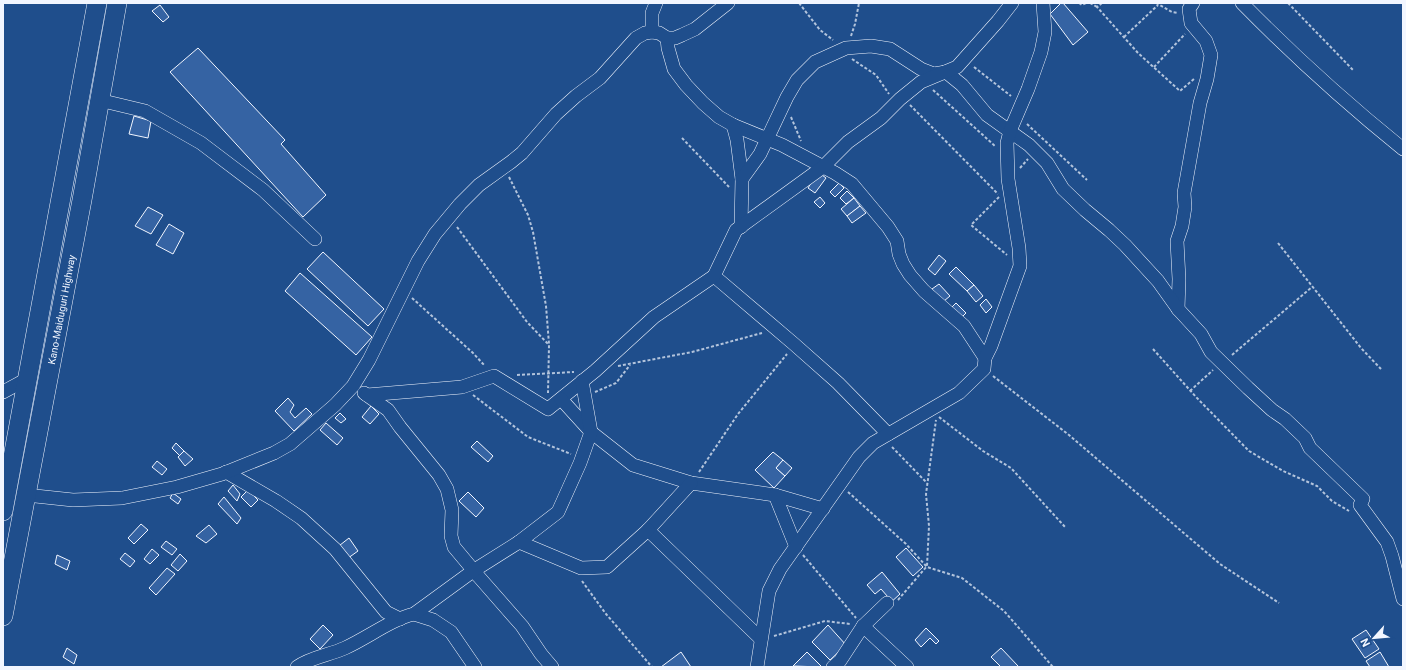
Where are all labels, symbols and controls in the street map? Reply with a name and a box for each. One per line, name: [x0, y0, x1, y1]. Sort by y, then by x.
street label: Kano-Maiduguri Highway: [46, 254, 78, 365]
north arrow: [1354, 618, 1394, 658]
text: N: [1358, 636, 1373, 649]

